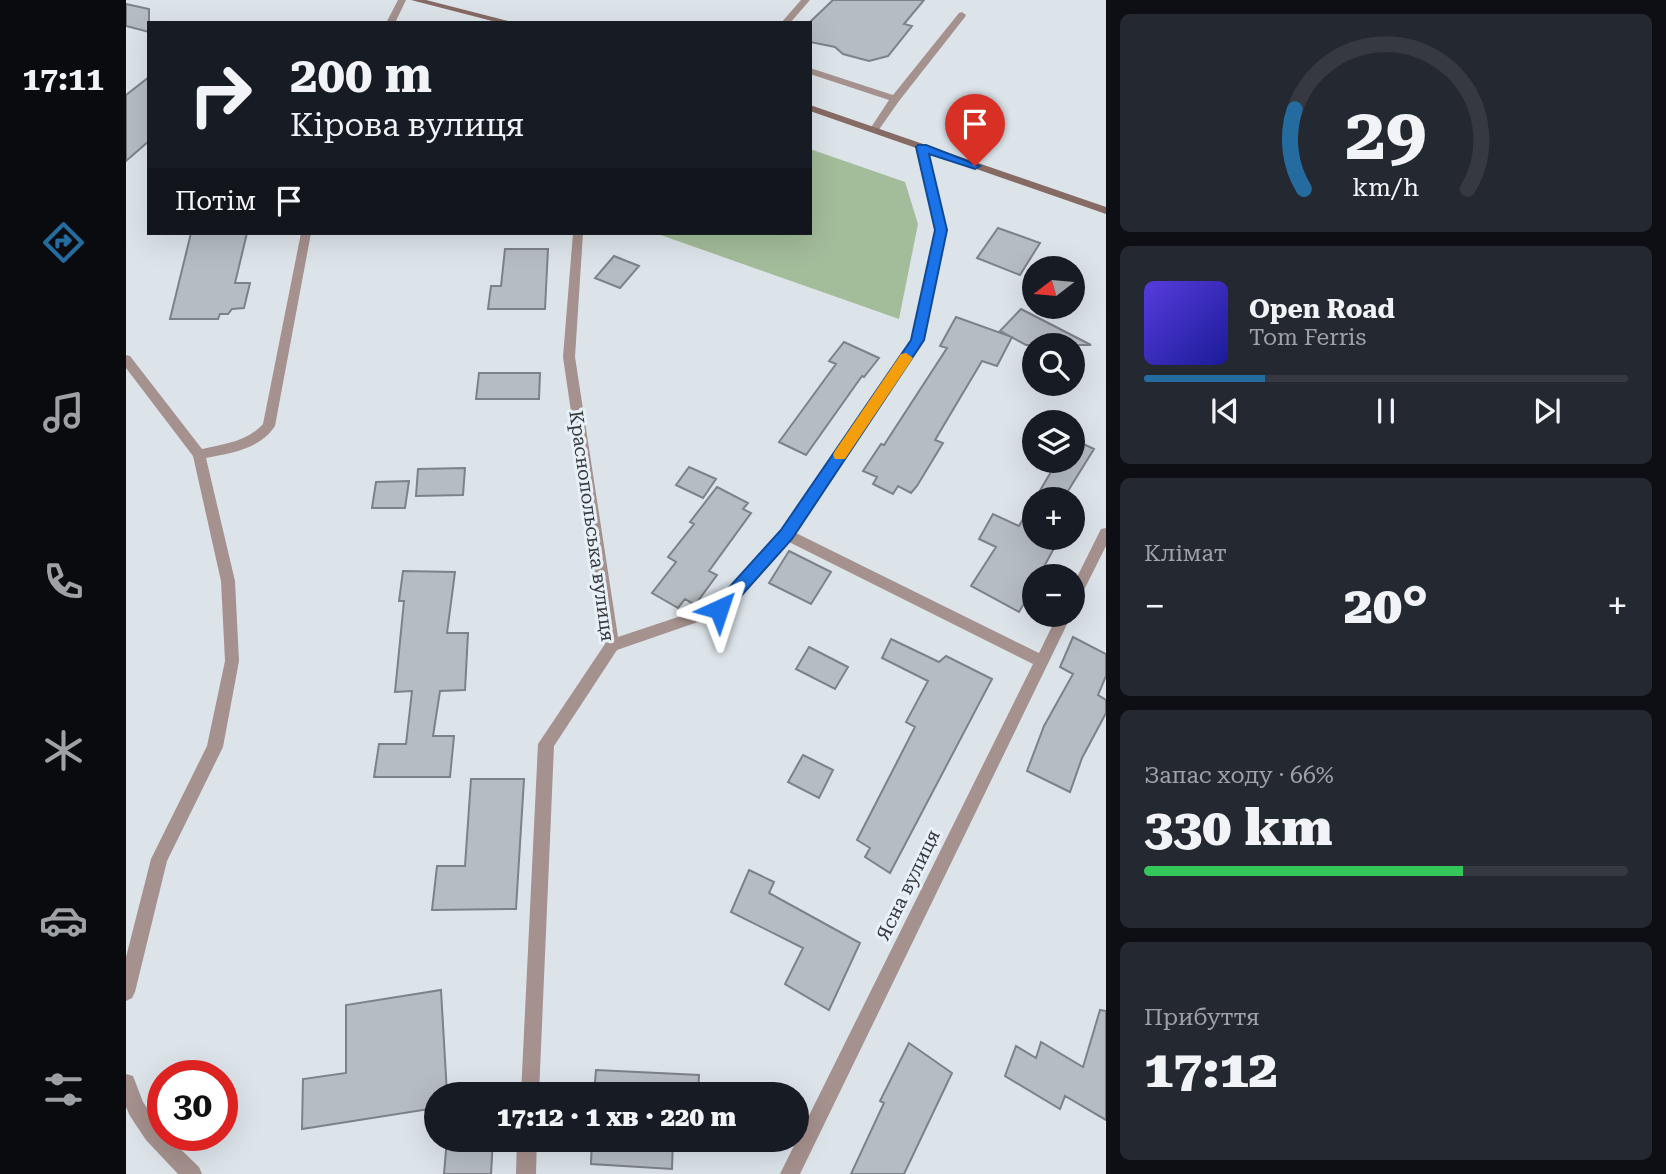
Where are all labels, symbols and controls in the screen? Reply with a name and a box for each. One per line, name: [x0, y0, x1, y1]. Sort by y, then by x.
text: 200 m: [290, 47, 432, 104]
icon: right: [175, 49, 266, 140]
text: 17:11: [22, 60, 104, 98]
text: 29: [1345, 92, 1427, 177]
pin: [945, 94, 1005, 166]
icon: arrive: [956, 105, 994, 143]
text: Кірова вулиця: [290, 106, 524, 144]
text: km/h: [1353, 173, 1419, 202]
icon: arrive: [270, 182, 308, 220]
text: Потім: [175, 186, 256, 216]
icon: directions: [39, 218, 88, 267]
north arrow: [1022, 256, 1085, 318]
map controls: [1022, 256, 1085, 627]
text: Open Road: [1249, 294, 1395, 324]
text: Tom Ferris: [1249, 324, 1366, 351]
button: search: [1022, 333, 1085, 396]
icon: music: [39, 388, 88, 437]
icon: previous: [1206, 392, 1244, 430]
icon: pause: [1367, 392, 1405, 430]
icon: next: [1528, 392, 1566, 430]
street label: Краснопольська вулиця: [564, 409, 620, 643]
button: layers: [1022, 410, 1085, 473]
button: +: [1022, 487, 1085, 550]
text: Клімат: [1144, 540, 1227, 567]
icon: phone: [39, 557, 88, 606]
button: −: [1022, 564, 1085, 627]
position arrow: [682, 572, 756, 646]
text: 20°: [1344, 575, 1428, 636]
text: −: [1144, 584, 1165, 628]
text: +: [1607, 584, 1628, 628]
icon: climate: [39, 726, 88, 775]
text: Запас ходу · 66%: [1144, 762, 1334, 789]
text: 330 km: [1144, 797, 1332, 858]
street label: Ясна вулиця: [871, 826, 945, 944]
icon: car: [39, 896, 88, 945]
text: Прибуття: [1144, 1004, 1260, 1031]
text: 17:12: [1144, 1039, 1278, 1100]
speed limit sign: 30: [147, 1060, 238, 1151]
icon: filters: [39, 1065, 88, 1114]
text: 17:12 · 1 хв · 220 m: [497, 1102, 736, 1132]

